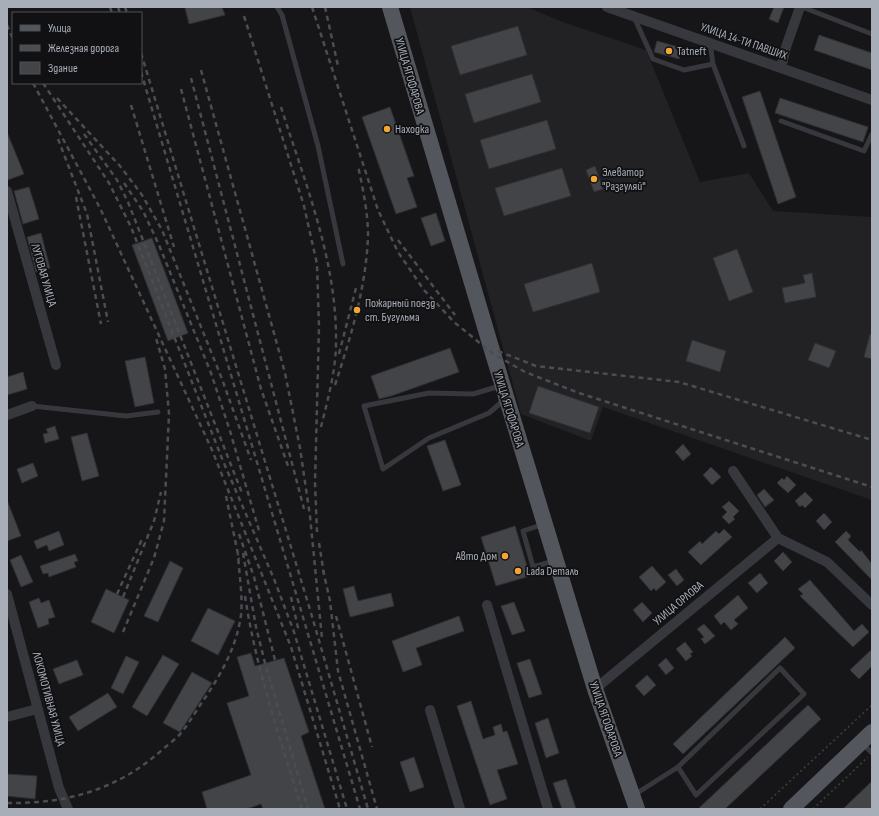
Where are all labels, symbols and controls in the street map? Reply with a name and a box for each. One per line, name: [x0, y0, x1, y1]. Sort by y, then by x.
legend: [12, 12, 142, 84]
street label: УЛИЦА 14-ТИ ПАВШИХ: [698, 20, 790, 64]
text: Улица: [48, 21, 72, 36]
street label: УЛИЦА ЯГОФАРОВА: [391, 36, 428, 117]
text: Железная дорога: [48, 41, 120, 56]
place label: Tatneft: [677, 44, 707, 59]
marker: Tatneft: [664, 46, 674, 56]
text: Здание: [48, 61, 78, 76]
place label: Находка: [395, 122, 429, 137]
marker: Находка: [382, 124, 392, 134]
place label: Элеватор "Разгуляй": [602, 165, 646, 194]
marker: Элеватор "Разгуляй": [589, 174, 599, 184]
street label: ЛУГОВАЯ УЛИЦА: [27, 241, 60, 309]
place label: Пожарный поезд ст. Бугульма: [365, 296, 435, 325]
marker: Пожарный поезд ст. Бугульма: [352, 305, 362, 315]
street label: УЛИЦА ЯГОФАРОВА: [490, 369, 527, 450]
place label: Авто Дом: [455, 549, 497, 564]
marker: Авто Дом: [500, 551, 510, 561]
place label: Lada Dеталь: [526, 564, 579, 579]
marker: Lada Dеталь: [513, 566, 523, 576]
street label: УЛИЦА ОРЛОВА: [650, 577, 707, 629]
street label: ЛОКОМОТИВНАЯ УЛИЦА: [28, 649, 69, 749]
street label: УЛИЦА ЯГОФАРОВА: [586, 680, 626, 760]

